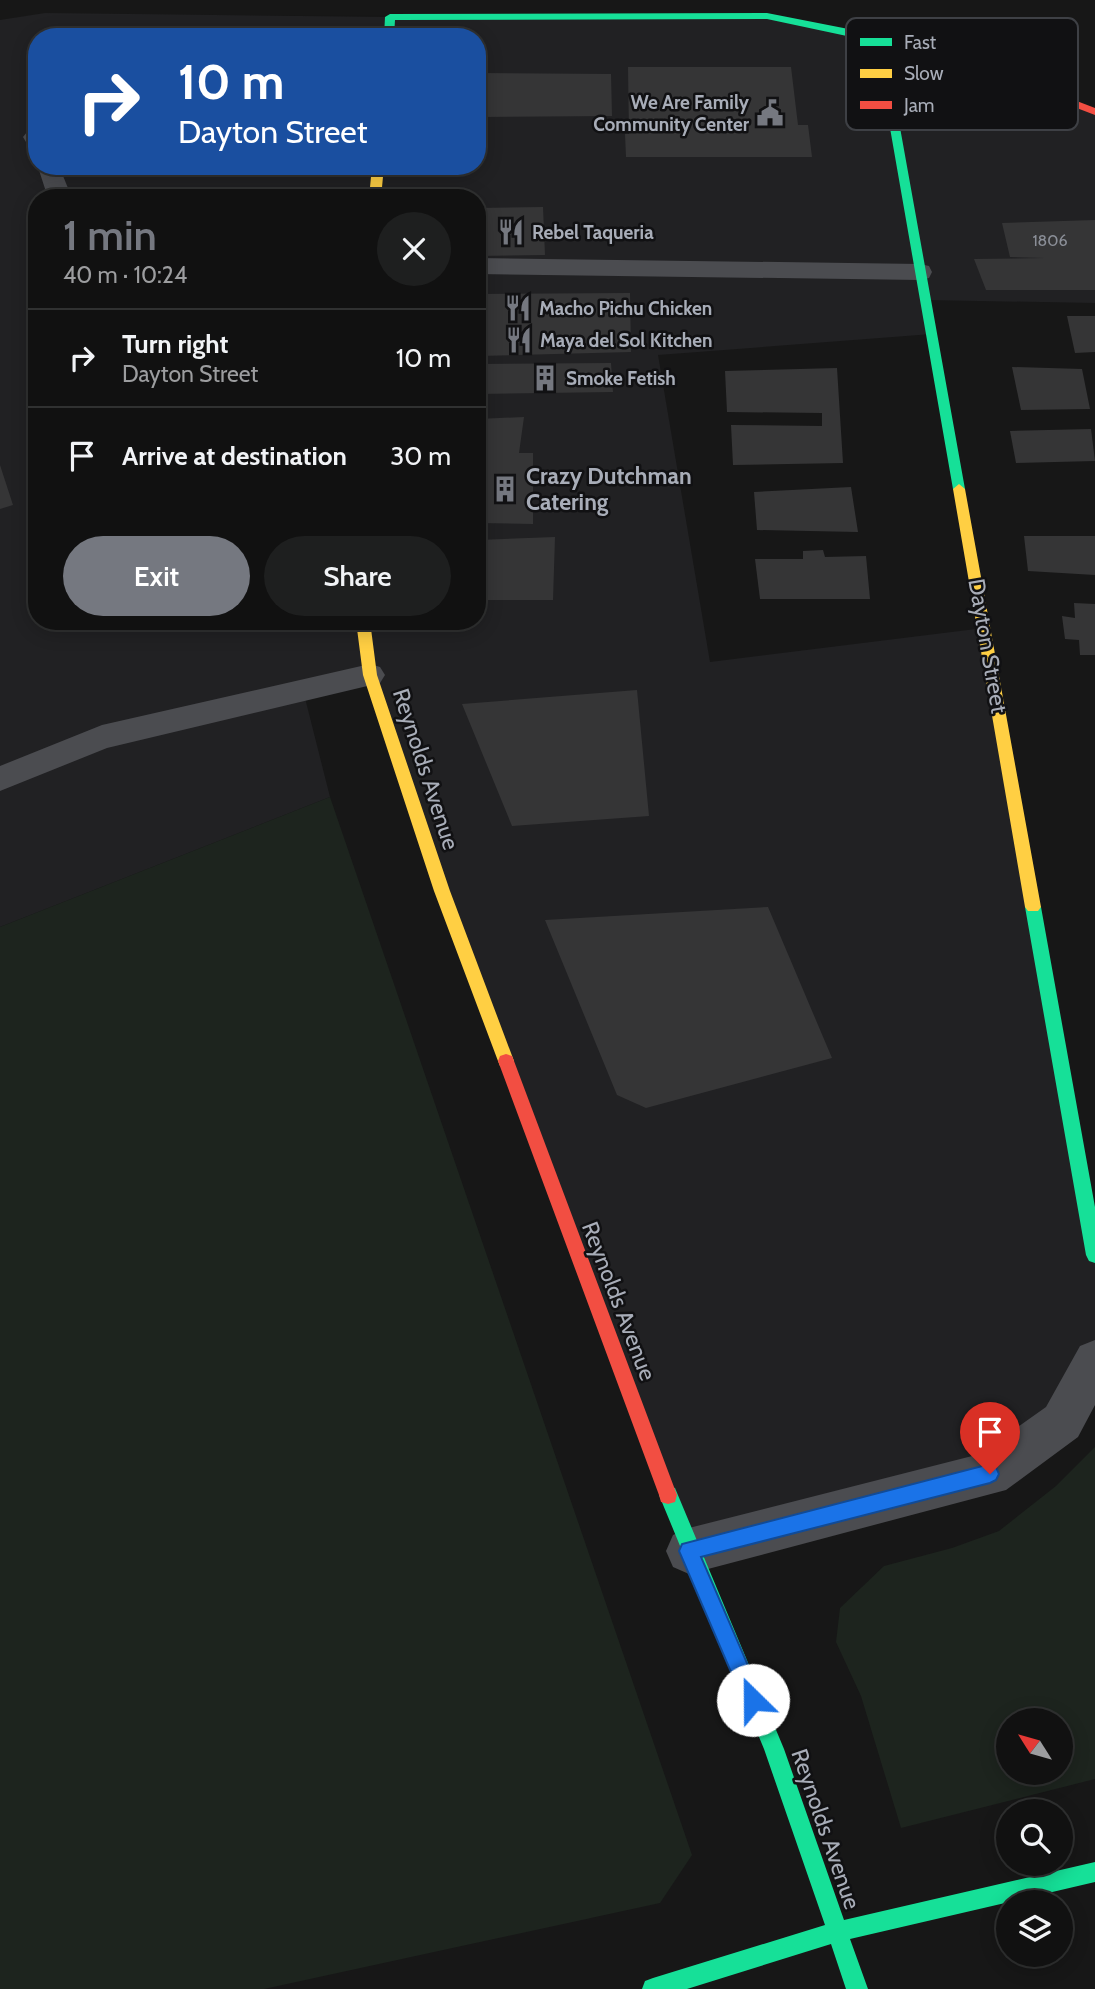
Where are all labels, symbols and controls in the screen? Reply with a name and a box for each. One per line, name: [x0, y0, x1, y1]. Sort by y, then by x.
legend: [846, 18, 1078, 130]
text: Fast: [904, 31, 937, 54]
text: 10 m: [178, 52, 284, 111]
icon: right: [63, 56, 154, 147]
text: Slow: [904, 62, 944, 85]
place label: We Are Family Community Center: [593, 91, 750, 136]
text: Jam: [903, 94, 934, 117]
public building icon: We Are Family Community Center: [755, 98, 785, 128]
text: Dayton Street: [178, 112, 367, 151]
text: 1 min: [63, 209, 157, 261]
button: close: [377, 212, 451, 286]
restaurant icon: Rebel Taqueria: [496, 217, 526, 247]
place label: Rebel Taqueria: [532, 221, 654, 244]
house number: 1806: [1032, 231, 1068, 250]
text: 40 m · 10:24: [63, 261, 187, 289]
restaurant icon: Macho Pichu Chicken: [503, 293, 533, 323]
place label: Macho Pichu Chicken: [539, 297, 712, 320]
restaurant icon: Maya del Sol Kitchen: [504, 325, 534, 355]
text: Turn right: [122, 328, 228, 360]
place label: Maya del Sol Kitchen: [540, 329, 713, 352]
icon: right: [63, 339, 101, 377]
text: 10 m: [396, 342, 451, 374]
text: Dayton Street: [122, 360, 258, 388]
building icon: Smoke Fetish: [530, 363, 560, 393]
place label: Smoke Fetish: [566, 367, 676, 390]
icon: arrive: [63, 437, 101, 475]
text: Arrive at destination: [122, 440, 347, 472]
text: 30 m: [390, 440, 451, 472]
place label: Crazy Dutchman Catering: [526, 462, 692, 516]
building icon: Crazy Dutchman Catering: [490, 474, 520, 504]
button: Exit: [63, 536, 250, 616]
button: Share: [264, 536, 451, 616]
street label: Dayton Street: [962, 577, 1014, 716]
street label: Reynolds Avenue: [387, 685, 465, 853]
street label: Reynolds Avenue: [576, 1218, 662, 1385]
pin: [960, 1402, 1020, 1474]
icon: arrive: [971, 1413, 1009, 1451]
position arrow: [716, 1663, 790, 1737]
north arrow: [996, 1708, 1073, 1785]
map controls: [996, 1708, 1073, 1967]
street label: Reynolds Avenue: [785, 1745, 867, 1913]
button: search: [996, 1799, 1073, 1876]
button: layers: [996, 1890, 1073, 1967]

